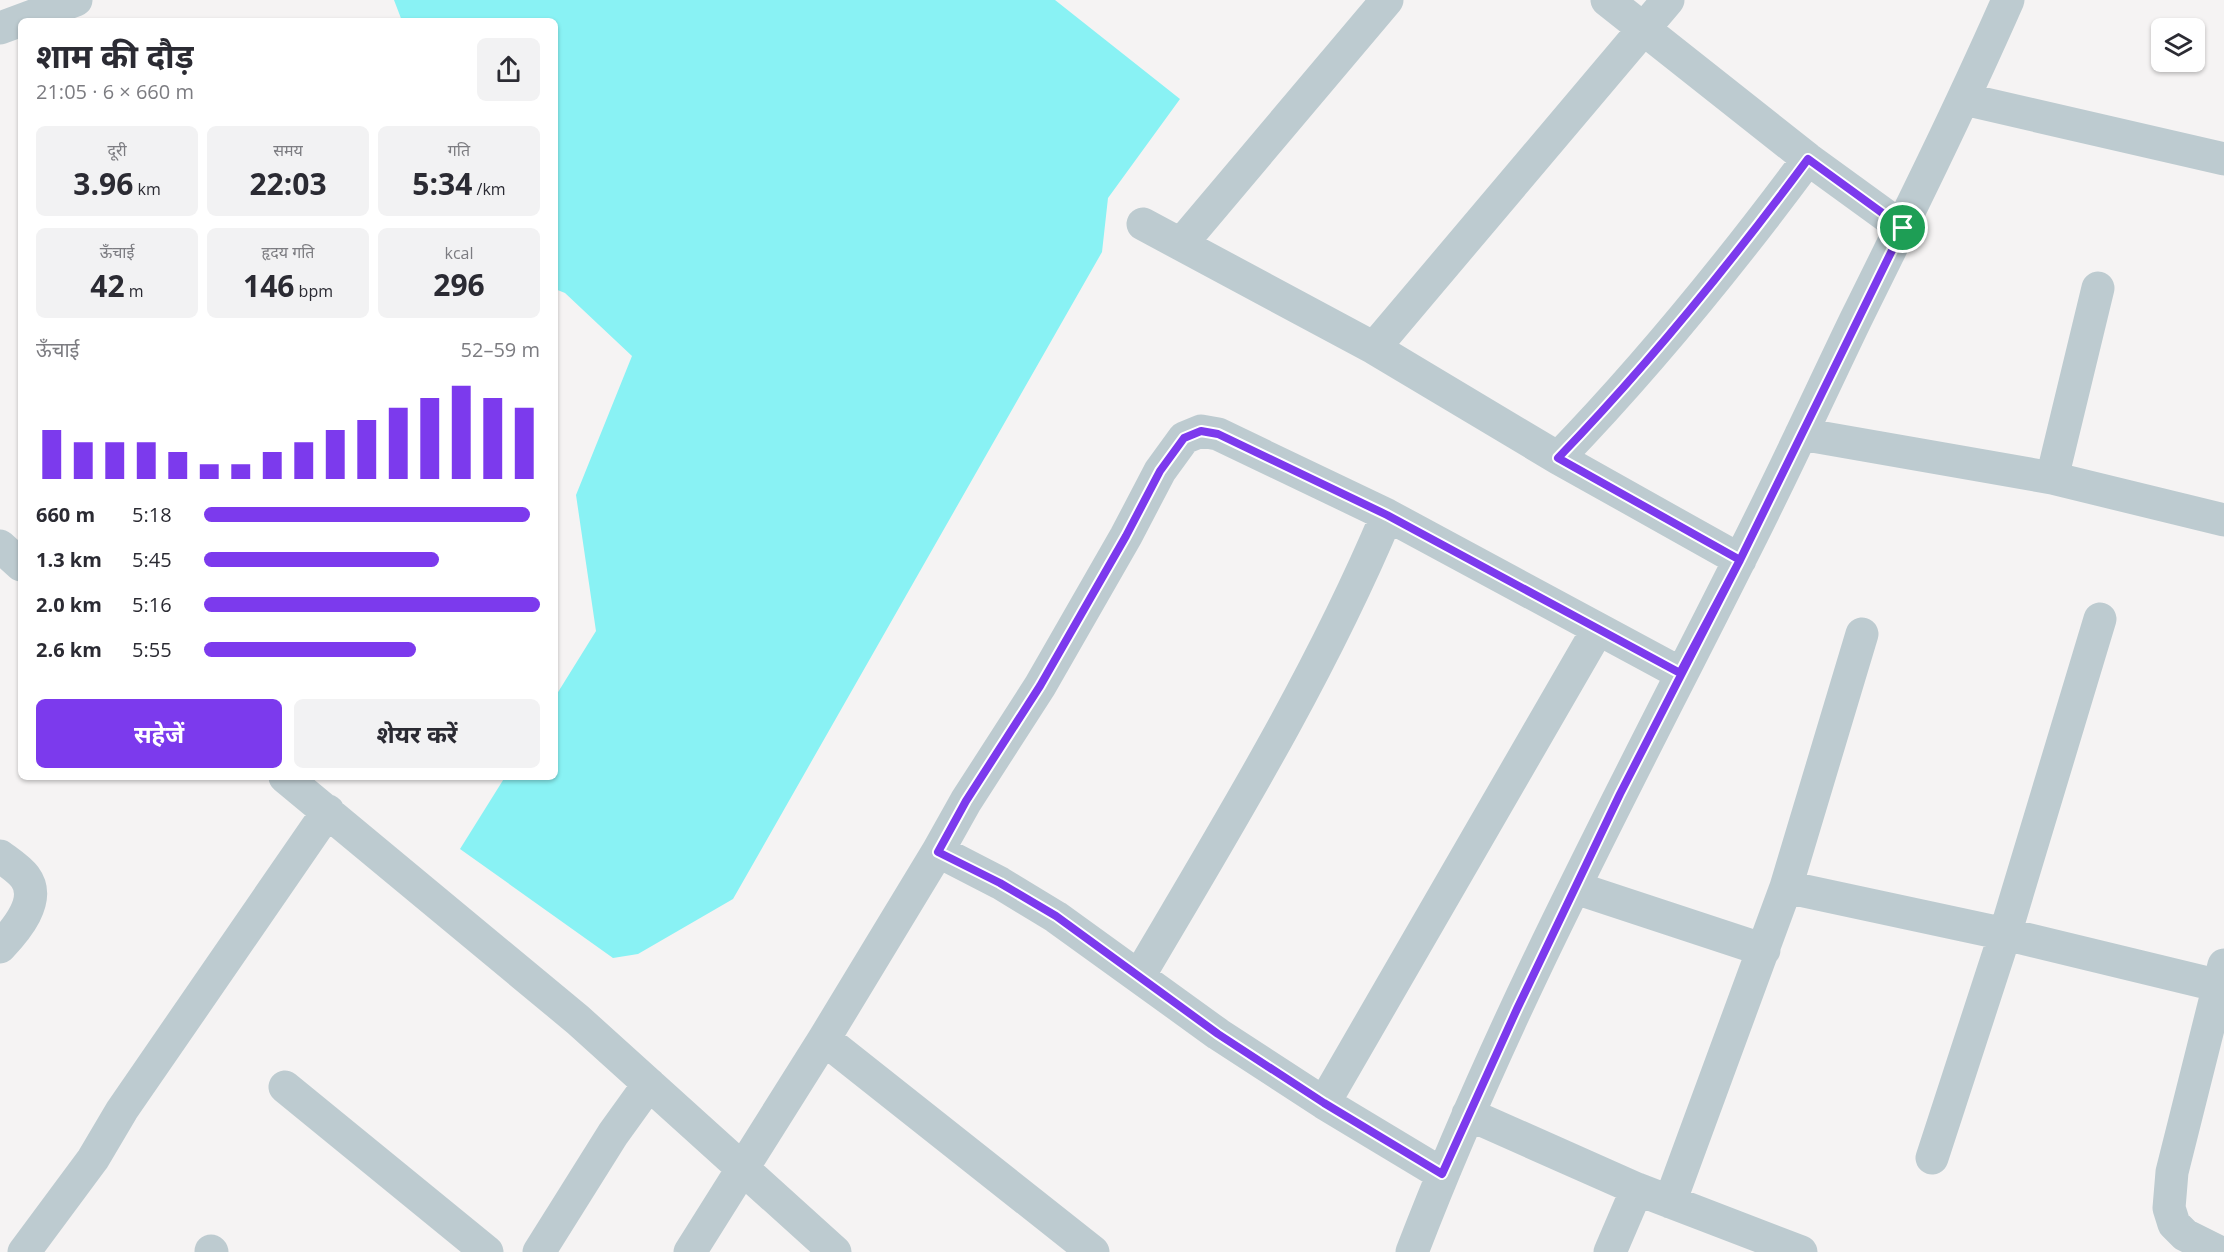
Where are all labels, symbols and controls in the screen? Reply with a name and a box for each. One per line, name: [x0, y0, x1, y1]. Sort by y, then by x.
map controls: [2151, 18, 2205, 72]
button: layers: [2151, 18, 2205, 72]
text: शाम की दौड़: [36, 33, 194, 78]
button: share: [477, 38, 540, 101]
text: 21:05 · 6 × 660 m: [36, 78, 194, 105]
text: दूरी: [107, 139, 127, 161]
text: समय: [273, 139, 303, 161]
text: गति: [448, 139, 470, 161]
text: 3.96: [73, 163, 133, 204]
text: 22:03: [249, 163, 327, 204]
text: 5:34: [412, 163, 472, 204]
text: km: [133, 178, 161, 200]
text: /km: [472, 178, 506, 200]
pin: [1877, 202, 1928, 253]
icon: arrive: [1886, 211, 1919, 244]
text: ऊँचाई: [100, 241, 134, 263]
text: हृदय गति: [261, 241, 315, 263]
text: kcal: [445, 242, 474, 264]
text: 296: [433, 264, 485, 305]
text: 42: [90, 265, 125, 306]
text: 146: [243, 265, 294, 306]
text: m: [125, 280, 144, 302]
text: bpm: [294, 280, 333, 302]
text: ऊँचाई: [36, 336, 79, 363]
text: 52–59 m: [461, 336, 540, 363]
text: 660 m: [36, 501, 95, 528]
text: 5:18: [132, 501, 172, 528]
text: 1.3 km: [36, 546, 102, 573]
text: 5:45: [132, 546, 172, 573]
text: 2.0 km: [36, 591, 102, 618]
text: 5:16: [132, 591, 172, 618]
text: 2.6 km: [36, 636, 102, 663]
text: 5:55: [132, 636, 172, 663]
button: सहेजें: [36, 699, 282, 768]
button: शेयर करें: [294, 699, 540, 768]

